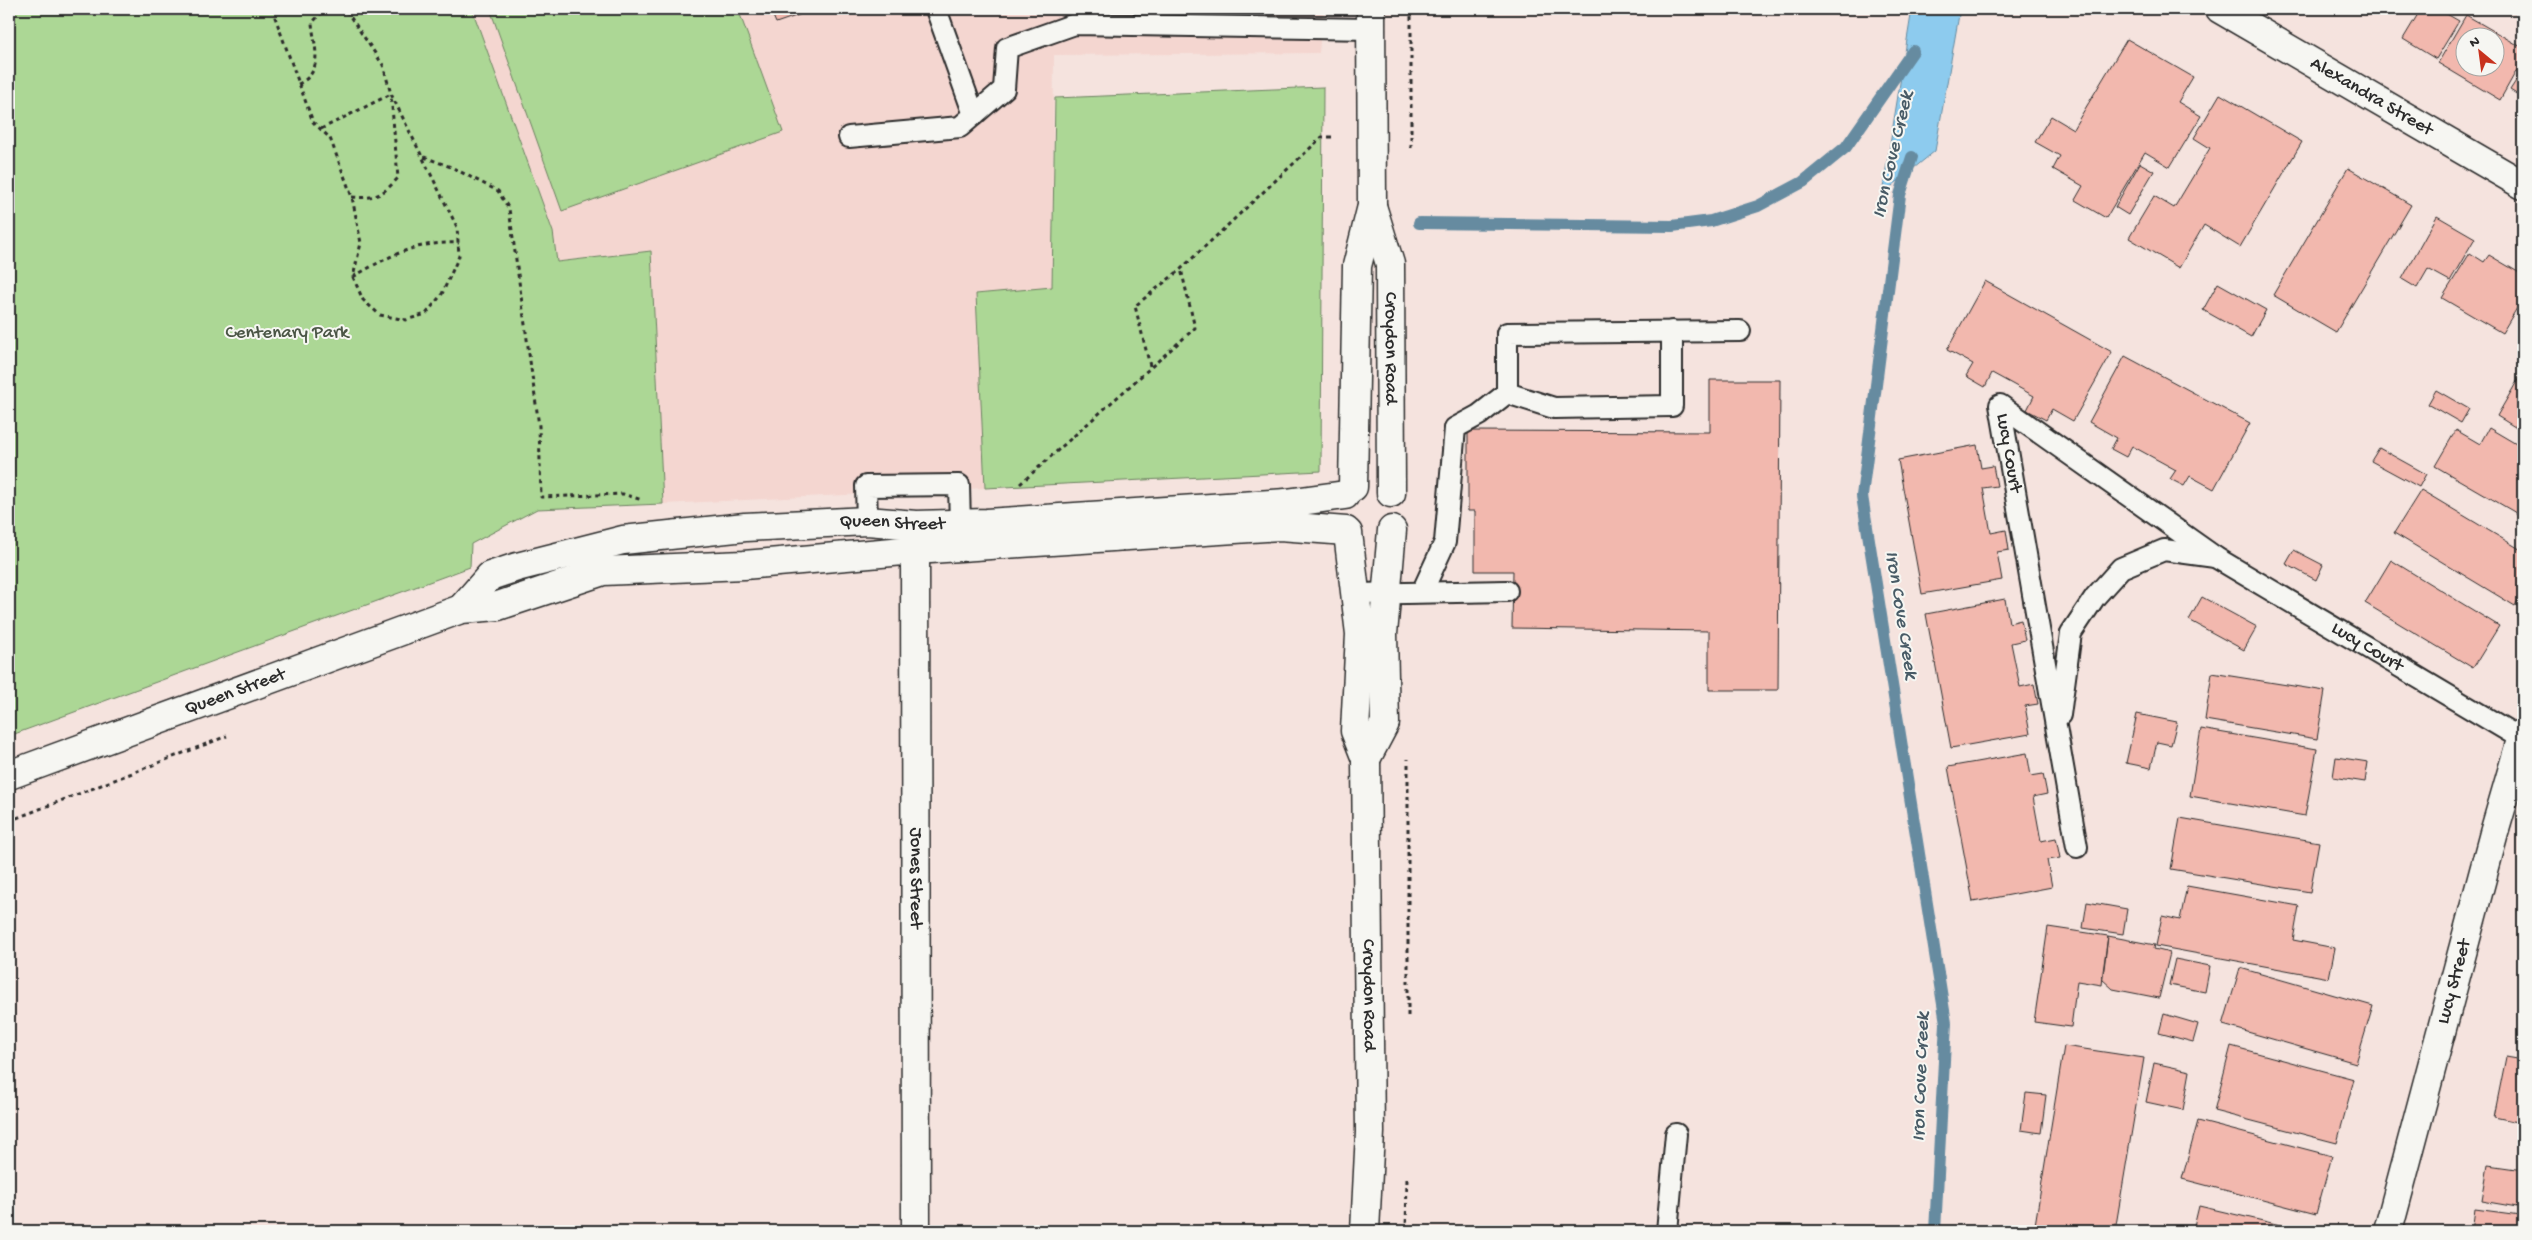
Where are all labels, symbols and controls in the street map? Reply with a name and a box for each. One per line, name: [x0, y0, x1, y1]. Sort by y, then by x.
north arrow: [2454, 28, 2504, 78]
text: N: [2467, 33, 2483, 52]
street label: Alexandra Street: [2306, 52, 2439, 143]
water label: Iron Cove Creek: [1868, 88, 1920, 220]
street label: Croydon Road: [1379, 292, 1402, 406]
park label: Centenary Park: [225, 322, 350, 345]
street label: Lucy Court: [1990, 412, 2027, 496]
street label: Queen Street: [839, 509, 948, 537]
water label: Iron Cove Creek: [1879, 549, 1922, 683]
street label: Lucy Court: [2327, 617, 2409, 679]
street label: Queen Street: [182, 662, 291, 721]
street label: Jones Street: [904, 827, 927, 931]
street label: Lucy Street: [2432, 935, 2477, 1027]
street label: Croydon Road: [1356, 939, 1381, 1053]
water label: Iron Cove Creek: [1908, 1010, 1936, 1142]

